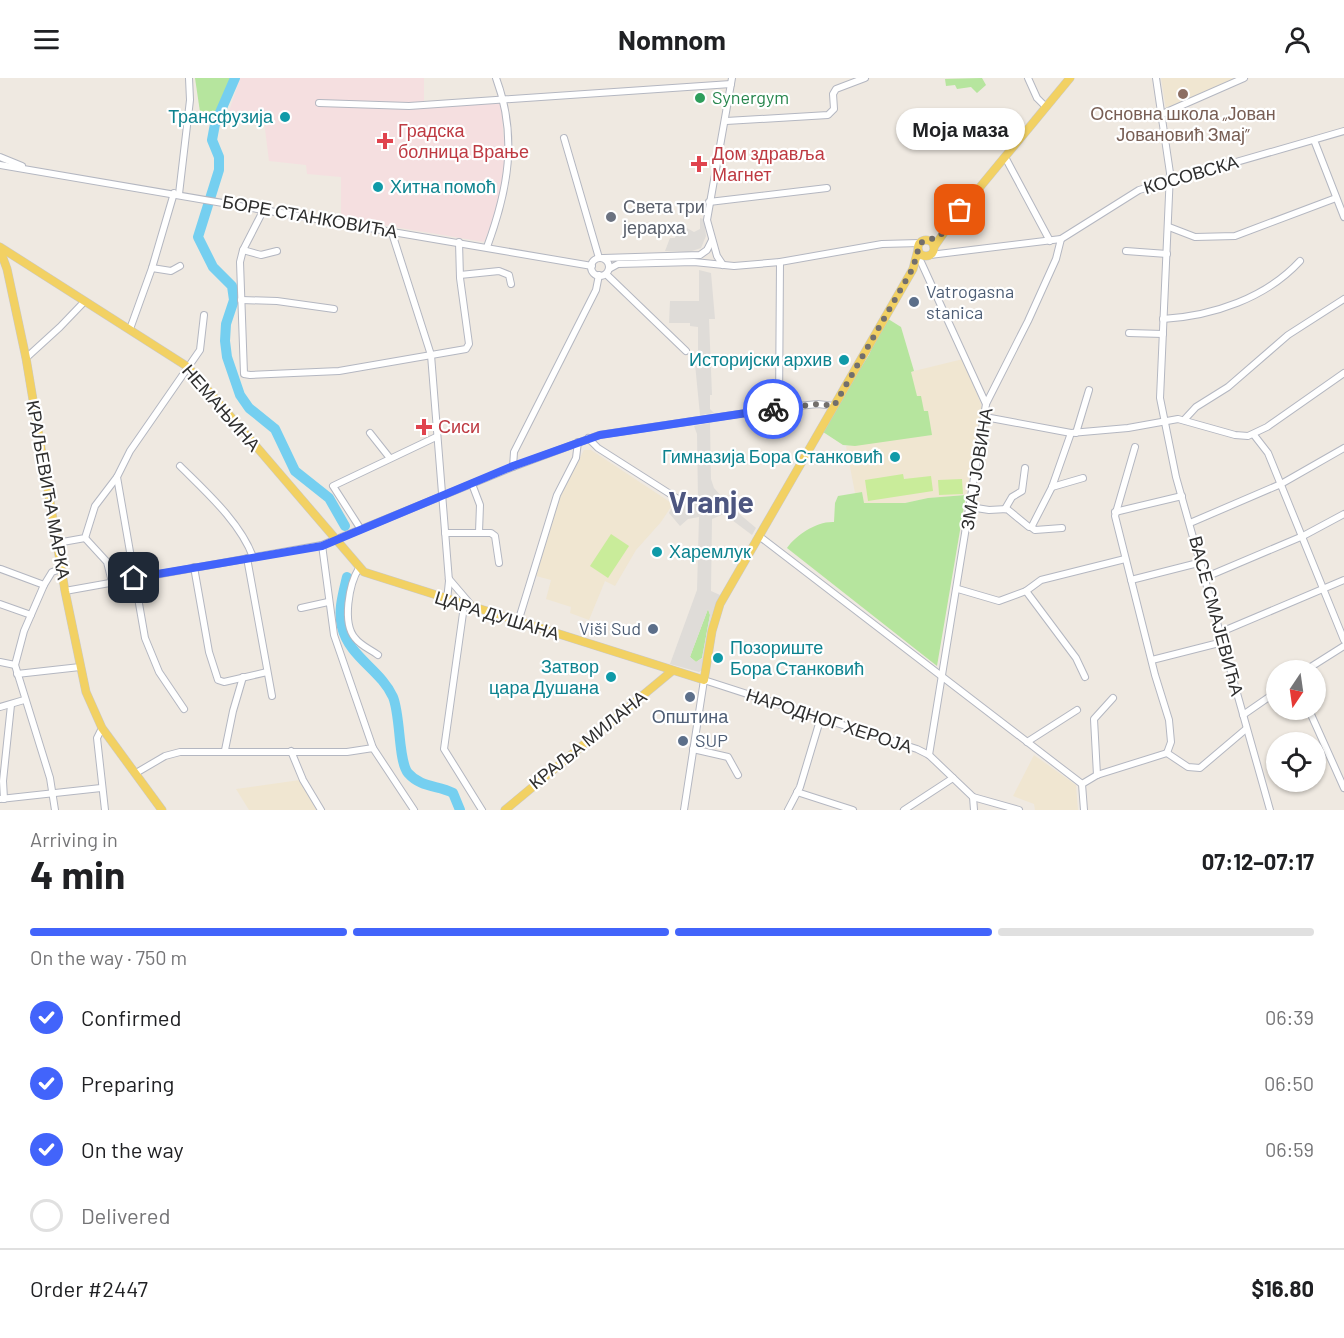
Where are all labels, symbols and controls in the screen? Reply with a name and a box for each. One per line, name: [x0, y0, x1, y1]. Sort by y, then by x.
icon: menu: [30, 23, 63, 56]
text: Nomnom: [618, 23, 726, 55]
icon: person: [1281, 23, 1314, 56]
place label: Synergym: [712, 86, 789, 108]
marker: Основна школа „Јован Јовановић Змај”: [1176, 87, 1190, 101]
marker: Synergym: [693, 91, 707, 105]
place label: Основна школа „Јован Јовановић Змај”: [1090, 102, 1276, 145]
place label: Трансфузија: [168, 105, 274, 127]
callout: Моја маза: [896, 108, 1024, 150]
marker: Трансфузија: [278, 110, 292, 124]
text: Моја маза: [912, 117, 1009, 141]
place label: Градска болница Врање: [398, 119, 529, 162]
marker: Градска болница Врање: [376, 132, 394, 150]
place label: Дом здравља Магнет: [712, 142, 826, 185]
street label: КОСОВСКА: [1141, 150, 1241, 198]
marker: Дом здравља Магнет: [690, 155, 708, 173]
place label: Хитна помоћ: [390, 175, 496, 197]
marker: Хитна помоћ: [371, 180, 385, 194]
pin: [934, 184, 985, 235]
street label: БОРЕ СТАНКОВИЋА: [221, 190, 400, 242]
icon: bag: [943, 193, 976, 226]
place label: Света три јерарха: [622, 195, 705, 238]
marker: Света три јерарха: [604, 210, 618, 224]
place label: Vatrogasna stanica: [926, 280, 1014, 323]
marker: Vatrogasna stanica: [907, 295, 921, 309]
place label: Историјски архив: [689, 348, 832, 370]
marker: Историјски архив: [837, 353, 851, 367]
street label: НЕМАЊИНА: [178, 359, 266, 455]
courier: [743, 379, 803, 439]
icon: bike: [757, 393, 790, 426]
street label: КРАЉЕВИЋА МАРКА: [22, 398, 76, 581]
street label: ЗМАЈ ЈОВИНА: [955, 406, 997, 532]
place label: Сиси: [438, 415, 480, 437]
marker: Сиси: [415, 418, 433, 436]
place label: Гимназија Бора Станковић: [662, 445, 883, 467]
marker: Гимназија Бора Станковић: [888, 450, 902, 464]
district label: Vranje: [668, 483, 754, 519]
street label: ВАСЕ СМАЈЕВИЋА: [1185, 533, 1249, 698]
place label: Харемлук: [669, 540, 751, 562]
marker: Харемлук: [650, 545, 664, 559]
pin: [108, 552, 159, 603]
icon: home: [117, 561, 150, 594]
street label: ЦАРА ДУШАНА: [432, 586, 562, 644]
place label: Viši Sud: [579, 617, 641, 639]
marker: Viši Sud: [646, 622, 660, 636]
place label: Позориште Бора Станковић: [730, 636, 864, 679]
marker: Позориште Бора Станковић: [711, 651, 725, 665]
place label: Затвор цара Душана: [489, 655, 600, 698]
north arrow: [1266, 660, 1326, 720]
map controls: [1266, 660, 1326, 792]
marker: Затвор цара Душана: [604, 670, 618, 684]
street label: НАРОДНОГ ХЕРОЈА: [743, 683, 915, 757]
street label: КРАЉА МИЛАНА: [524, 685, 651, 793]
marker: Општина: [683, 690, 697, 704]
place label: Општина: [652, 705, 729, 727]
place label: SUP: [695, 729, 728, 751]
button: locate: [1266, 732, 1326, 792]
marker: SUP: [676, 734, 690, 748]
text: Arriving in: [30, 827, 118, 851]
text: 07:12–07:17: [1202, 848, 1314, 874]
text: 4 min: [30, 850, 125, 897]
text: On the way · 750 m: [30, 945, 187, 969]
icon: check: [30, 1001, 63, 1034]
text: Confirmed: [81, 1004, 181, 1030]
text: 06:39: [1265, 1005, 1314, 1029]
icon: check: [30, 1067, 63, 1100]
text: Preparing: [81, 1070, 174, 1096]
text: 06:50: [1264, 1071, 1314, 1095]
icon: check: [30, 1133, 63, 1166]
text: On the way: [81, 1136, 184, 1162]
text: 06:59: [1265, 1137, 1314, 1161]
text: Delivered: [81, 1202, 170, 1228]
text: Order #2447: [30, 1275, 148, 1301]
text: $16.80: [1251, 1275, 1314, 1301]

